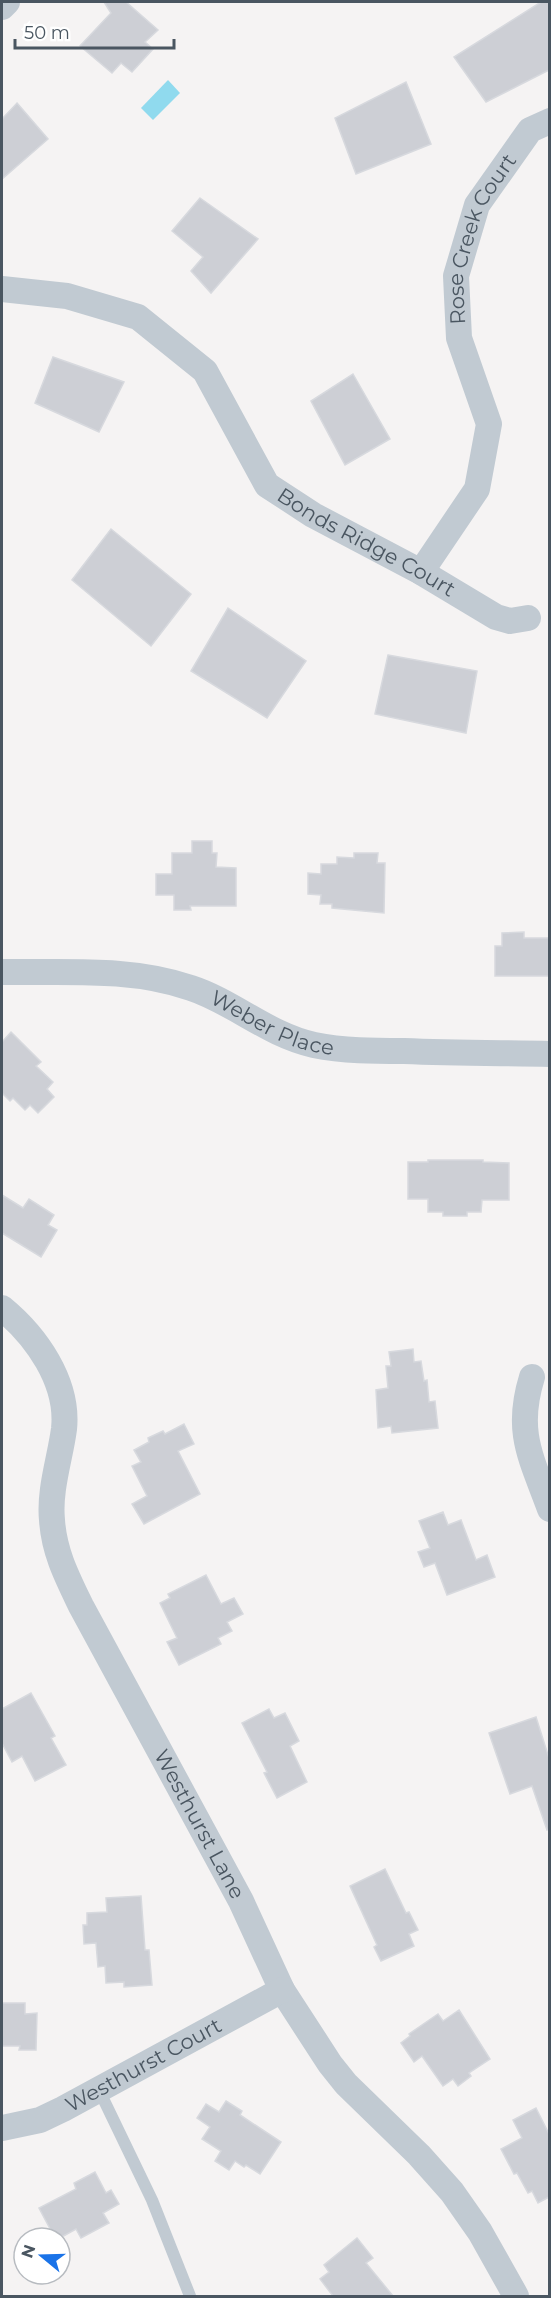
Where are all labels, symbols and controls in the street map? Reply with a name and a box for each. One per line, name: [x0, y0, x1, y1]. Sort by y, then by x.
scale bar: [15, 12, 174, 50]
text: 50 m: [24, 22, 70, 44]
street label: Rose Creek Court: [443, 149, 521, 325]
street label: Bonds Ridge Court: [273, 482, 460, 602]
street label: Weber Place: [207, 985, 336, 1060]
street label: Westhurst Lane: [149, 1745, 250, 1903]
street label: Westhurst Court: [61, 2012, 226, 2117]
north arrow: [12, 2226, 72, 2286]
text: N: [17, 2242, 39, 2260]

